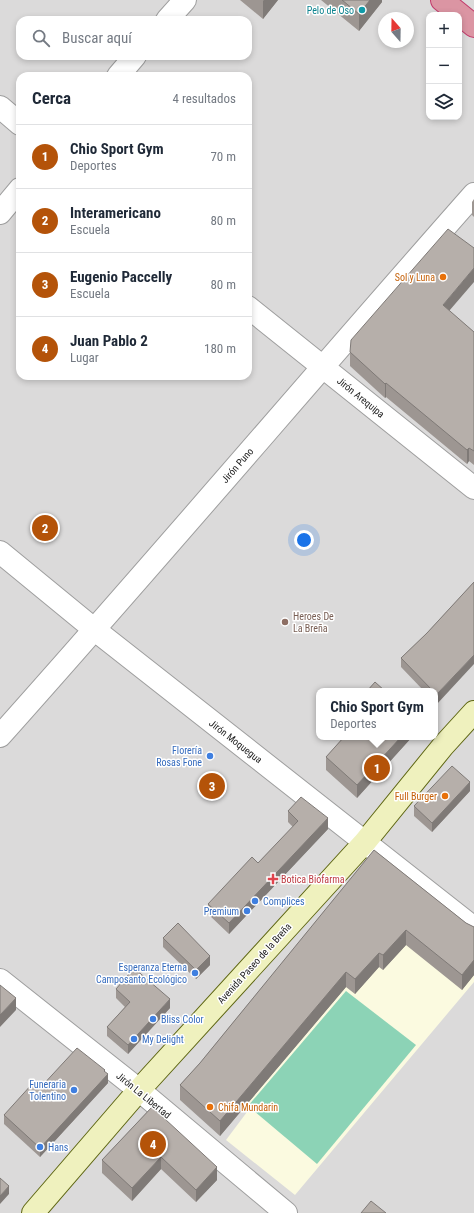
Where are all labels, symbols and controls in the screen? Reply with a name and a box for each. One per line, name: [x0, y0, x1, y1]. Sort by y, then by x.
place label: Pelo de Oso: [307, 5, 354, 16]
marker: Pelo de Oso: [357, 5, 367, 15]
north arrow: [378, 12, 414, 48]
map controls: [426, 12, 462, 120]
button: +: [426, 12, 462, 48]
search box: [16, 16, 252, 60]
icon: search: [30, 27, 52, 49]
text: Buscar aquí: [62, 29, 132, 47]
button: −: [426, 48, 462, 84]
button: layers: [426, 84, 462, 120]
text: Cerca: [32, 88, 71, 108]
text: 4 resultados: [172, 91, 236, 106]
text: Chio Sport Gym: [70, 140, 164, 158]
text: 1: [42, 149, 48, 164]
text: 70 m: [210, 149, 236, 164]
text: Deportes: [70, 158, 117, 173]
text: Interamericano: [70, 204, 161, 222]
text: 2: [42, 213, 48, 228]
text: 80 m: [210, 213, 236, 228]
text: Escuela: [70, 222, 110, 237]
text: Eugenio Paccelly: [70, 268, 172, 286]
place label: Sol y Luna: [395, 272, 435, 283]
marker: Sol y Luna: [438, 272, 448, 282]
text: 3: [42, 277, 48, 292]
text: 80 m: [210, 277, 236, 292]
text: Escuela: [70, 286, 110, 301]
text: Juan Pablo 2: [70, 332, 148, 350]
text: 4: [42, 341, 48, 356]
text: 180 m: [204, 341, 236, 356]
text: Lugar: [70, 350, 99, 365]
street label: Jirón Arequipa: [335, 375, 387, 420]
street label: Jirón Puno: [219, 446, 255, 485]
pin: 2: [32, 513, 58, 543]
your location: [294, 530, 314, 550]
place label: Heroes De La Breña: [293, 611, 334, 634]
marker: Heroes De La Breña: [280, 617, 290, 627]
popup: [316, 688, 438, 740]
text: Chio Sport Gym: [330, 698, 424, 716]
text: Deportes: [330, 716, 377, 731]
street label: Jirón Moquegua: [207, 717, 264, 766]
place label: Florería Rosas Fone: [156, 745, 202, 768]
marker: Florería Rosas Fone: [205, 751, 215, 761]
pin: 1: [364, 753, 390, 783]
pin: 3: [199, 771, 225, 801]
place label: Full Burger: [395, 791, 437, 802]
marker: Full Burger: [440, 791, 450, 801]
marker: Botica Biofarma: [268, 874, 278, 884]
place label: Botica Biofarma: [281, 874, 345, 885]
marker: Complices: [250, 896, 260, 906]
place label: Complices: [263, 896, 305, 907]
place label: Premium: [204, 906, 239, 917]
marker: Premium: [242, 906, 252, 916]
street label: Avenida Paseo de la Breña: [215, 921, 294, 1006]
place label: Esperanza Eterna Camposanto Ecológico: [96, 962, 187, 985]
marker: Esperanza Eterna Camposanto Ecológico: [190, 968, 200, 978]
marker: Bliss Color: [148, 1014, 158, 1024]
place label: Bliss Color: [161, 1014, 204, 1025]
marker: My Delight: [129, 1034, 139, 1044]
place label: My Delight: [142, 1034, 184, 1045]
street label: Jirón La Libertad: [114, 1070, 173, 1121]
place label: Funeraria Tolentino: [29, 1079, 66, 1102]
marker: Funeraria Tolentino: [69, 1085, 79, 1095]
marker: Chifa Mundarin: [205, 1102, 215, 1112]
place label: Chifa Mundarin: [218, 1102, 278, 1113]
pin: 4: [140, 1129, 166, 1159]
marker: Hans: [35, 1142, 45, 1152]
place label: Hans: [48, 1142, 69, 1153]

